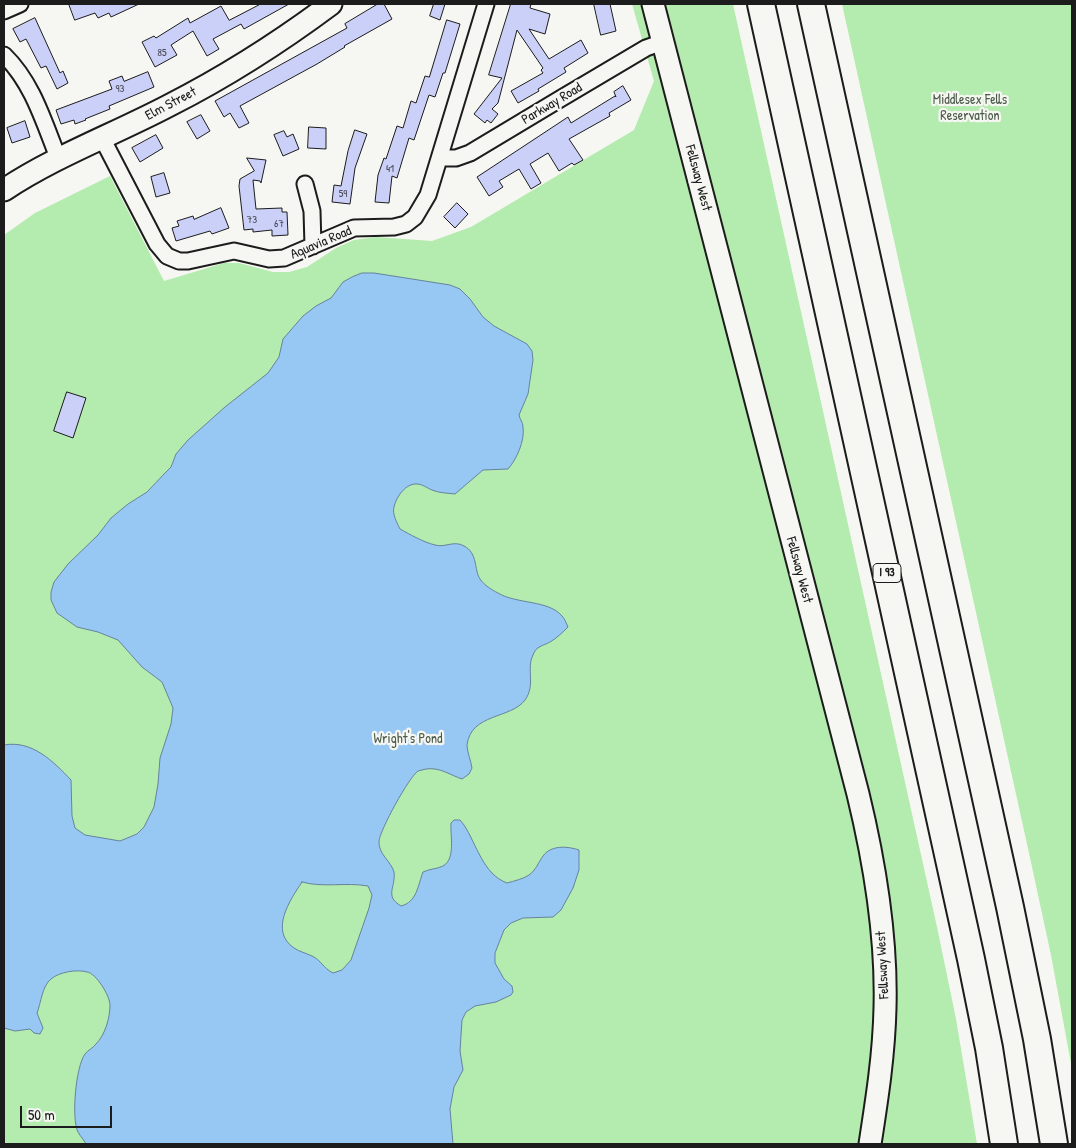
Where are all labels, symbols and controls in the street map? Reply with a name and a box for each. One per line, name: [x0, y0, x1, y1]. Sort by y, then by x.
house number: 85: [157, 46, 167, 60]
street label: Parkway Road: [519, 79, 585, 129]
house number: 93: [116, 82, 124, 96]
street label: Elm Street: [143, 84, 199, 124]
park label: Middlesex Fells Reservation: [933, 92, 1007, 124]
street label: Fellsway West: [681, 143, 715, 213]
house number: 41: [386, 162, 394, 176]
house number: 59: [339, 187, 347, 201]
house number: 73: [247, 213, 257, 227]
house number: 67: [274, 217, 284, 231]
street label: Aquavia Road: [288, 223, 354, 263]
street label: Fellsway West: [782, 535, 816, 605]
road number: I 93: [873, 564, 901, 582]
park label: Wright's Pond: [373, 731, 443, 747]
street label: Fellsway West: [873, 931, 893, 999]
scale bar: [22, 1096, 115, 1128]
text: 50 m: [28, 1104, 55, 1125]

